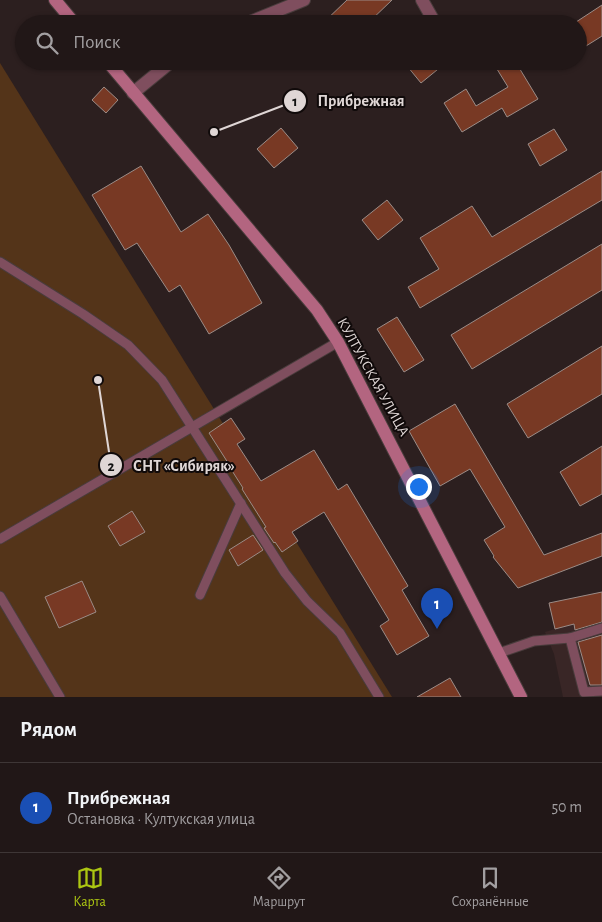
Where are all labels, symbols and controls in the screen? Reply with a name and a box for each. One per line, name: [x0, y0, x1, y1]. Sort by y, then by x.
search box: [15, 15, 587, 70]
icon: search: [33, 29, 61, 57]
text: Поиск: [73, 33, 120, 52]
callout: Прибрежная: [283, 85, 415, 116]
text: Прибрежная: [317, 93, 405, 109]
text: 1: [292, 94, 298, 109]
street label: КУЛТУКСКАЯ УЛИЦА: [334, 315, 412, 439]
callout: СНТ «Сибиряк»: [98, 450, 245, 481]
text: СНТ «Сибиряк»: [133, 458, 235, 474]
text: 2: [107, 459, 115, 474]
your location: [406, 474, 432, 500]
pin: 1: [421, 588, 453, 629]
text: Рядом: [20, 719, 77, 740]
text: Прибрежная: [67, 789, 170, 808]
text: 1: [33, 799, 39, 815]
text: 50 m: [551, 799, 582, 815]
text: Остановка · Култукская улица: [67, 811, 255, 827]
tab: Карта: [73, 864, 106, 911]
tab: Маршрут: [252, 864, 305, 911]
tab: Сохранённые: [451, 864, 529, 911]

